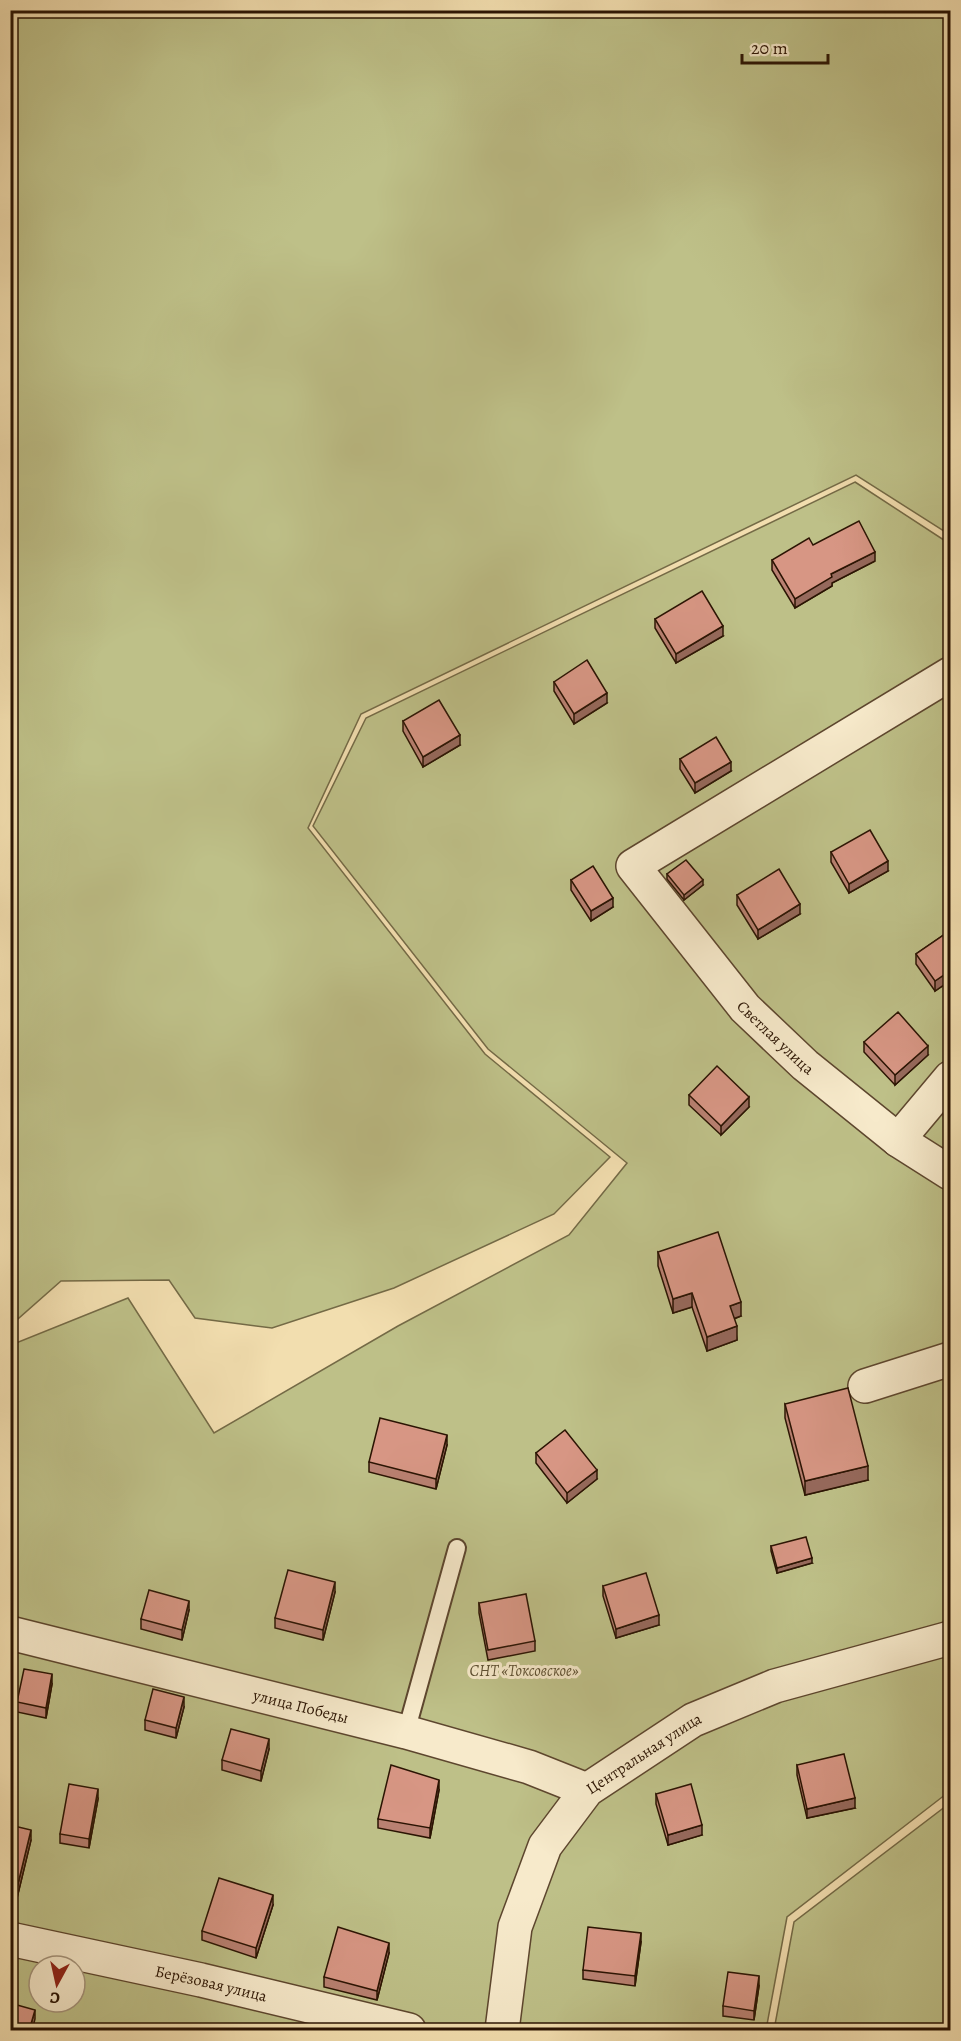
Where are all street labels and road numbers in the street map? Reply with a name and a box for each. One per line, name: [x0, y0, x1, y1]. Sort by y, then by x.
street label: Светлая улица: [731, 996, 819, 1081]
street label: улица Победы: [250, 1684, 351, 1729]
street label: Центральная улица: [582, 1707, 706, 1800]
street label: Берёзовая улица: [153, 1960, 270, 2008]

